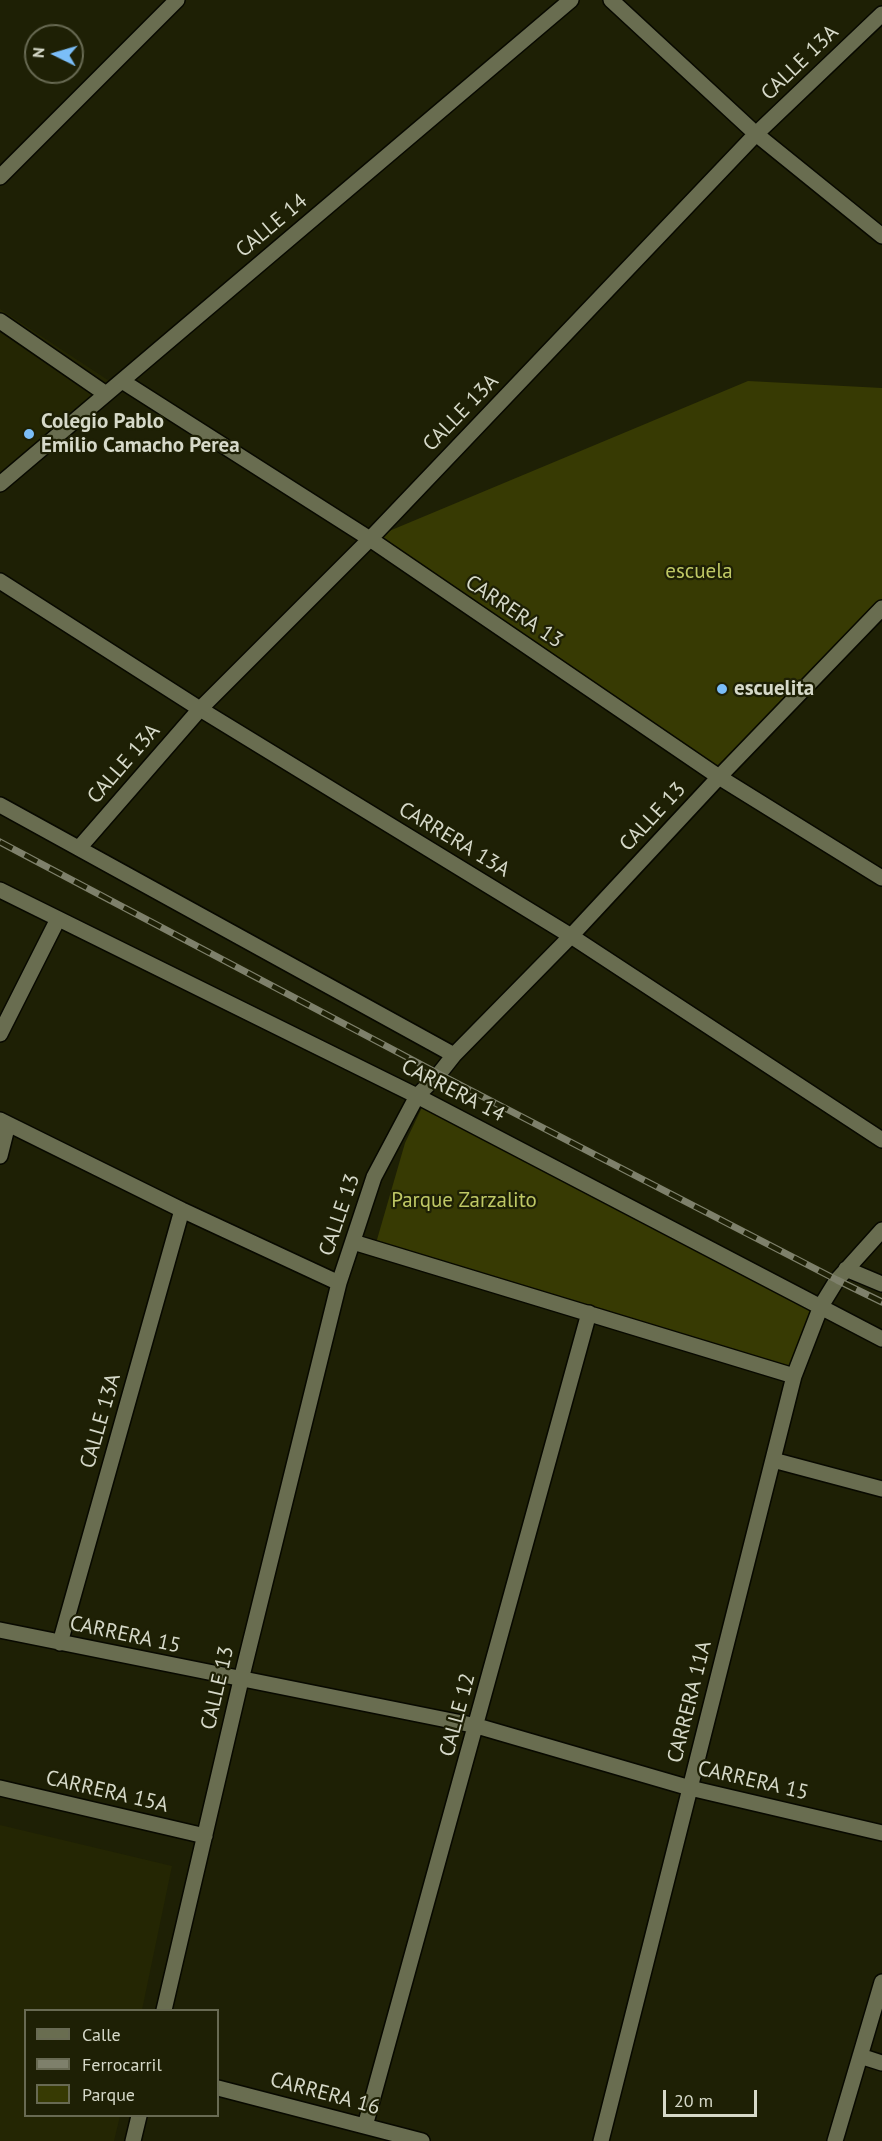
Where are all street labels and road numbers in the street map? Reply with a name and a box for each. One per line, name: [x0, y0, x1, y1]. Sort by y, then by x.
street label: CALLE 13A: [756, 20, 844, 106]
street label: CALLE 14: [231, 189, 313, 263]
street label: CALLE 13A: [418, 369, 504, 457]
street label: CARRERA 13: [460, 570, 568, 654]
street label: CALLE 13A: [83, 719, 165, 809]
street label: CALLE 13: [615, 777, 691, 857]
street label: CARRERA 13A: [394, 797, 514, 883]
street label: CARRERA 14: [397, 1054, 509, 1128]
street label: CALLE 13: [314, 1171, 366, 1259]
street label: CALLE 13A: [75, 1371, 127, 1471]
street label: CARRERA 15: [67, 1611, 183, 1659]
street label: CARRERA 11A: [663, 1638, 717, 1766]
street label: CALLE 13: [196, 1644, 240, 1732]
street label: CALLE 12: [435, 1671, 481, 1759]
street label: CARRERA 15: [695, 1756, 811, 1806]
street label: CARRERA 15A: [43, 1766, 171, 1818]
street label: CARRERA 16: [267, 2067, 383, 2121]

